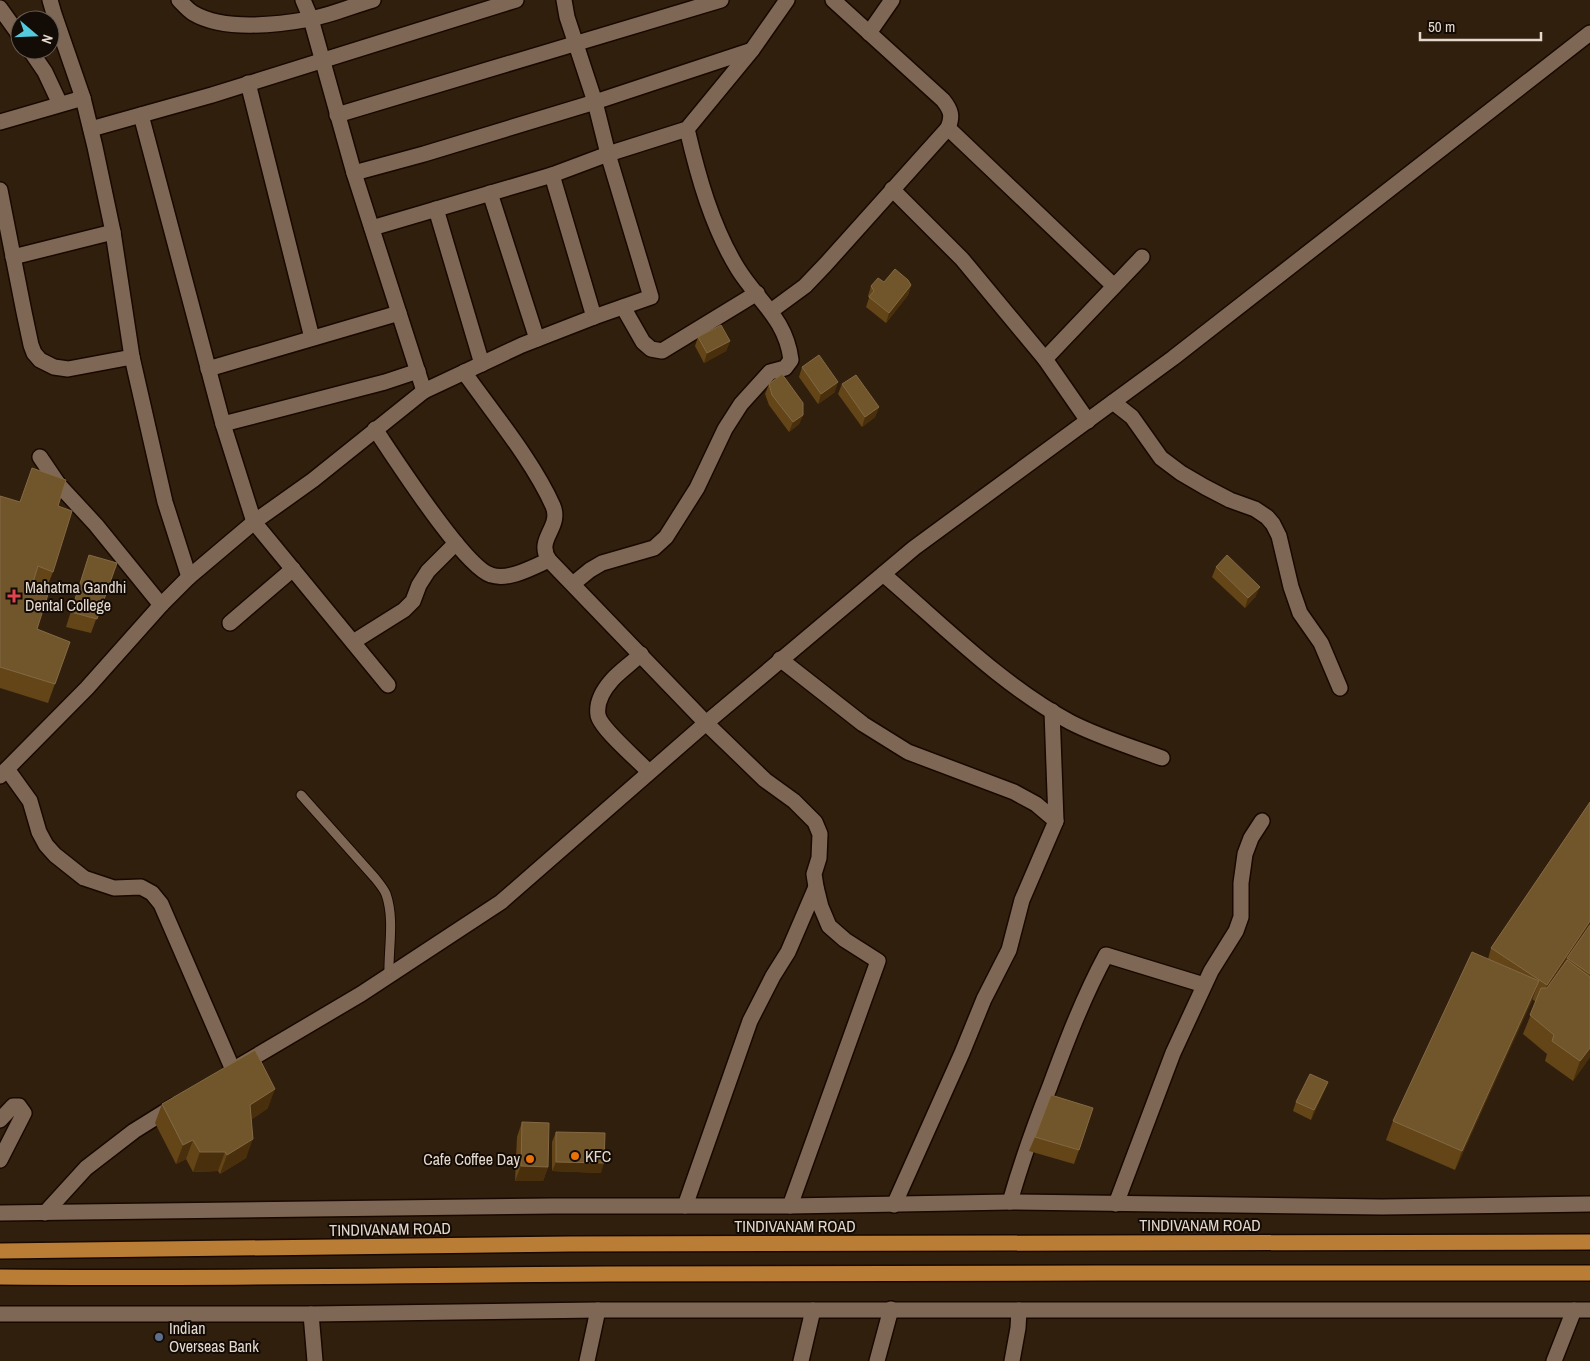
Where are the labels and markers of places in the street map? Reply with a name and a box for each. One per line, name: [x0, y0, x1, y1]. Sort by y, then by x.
place label: Mahatma Gandhi Dental College: [25, 576, 126, 616]
marker: Mahatma Gandhi Dental College: [7, 589, 21, 603]
place label: KFC: [585, 1145, 611, 1167]
place label: Cafe Coffee Day: [423, 1148, 520, 1170]
marker: KFC: [569, 1150, 581, 1162]
marker: Cafe Coffee Day: [524, 1153, 536, 1165]
place label: Indian Overseas Bank: [169, 1317, 259, 1357]
marker: Indian Overseas Bank: [153, 1331, 165, 1343]

